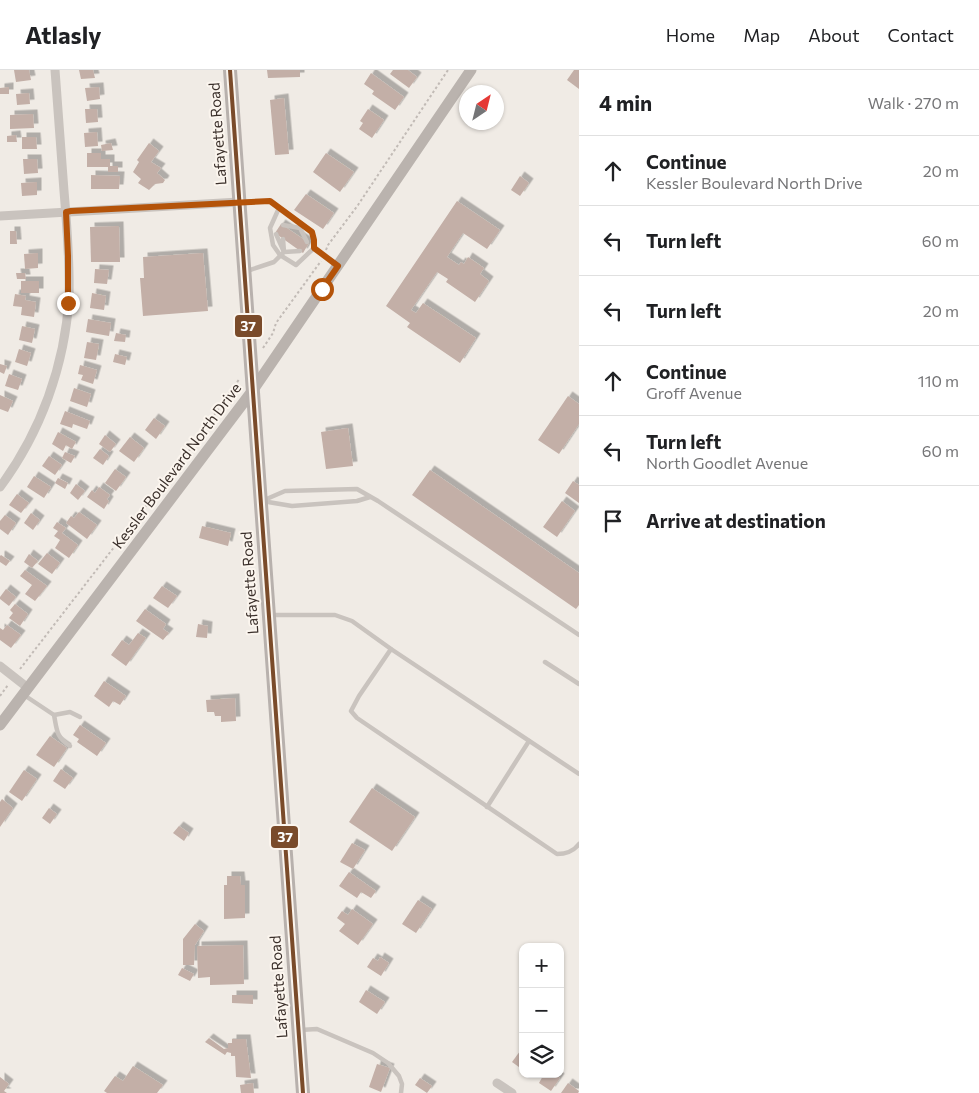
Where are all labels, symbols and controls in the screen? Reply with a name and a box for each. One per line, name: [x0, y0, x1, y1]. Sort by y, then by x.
text: Atlasly: [25, 20, 102, 49]
text: Home: [666, 24, 715, 46]
text: Map: [743, 24, 780, 46]
text: About: [808, 24, 860, 46]
text: Contact: [888, 24, 954, 46]
street label: Lafayette Road: [204, 82, 230, 186]
north arrow: [459, 85, 504, 130]
text: 4 min: [599, 90, 652, 115]
text: Walk · 270 m: [868, 93, 959, 112]
text: Continue: [646, 150, 726, 173]
icon: ahead: [599, 157, 627, 185]
text: 20 m: [923, 161, 959, 180]
text: Kessler Boulevard North Drive: [646, 173, 863, 192]
icon: left: [599, 227, 627, 255]
text: Turn left: [646, 229, 721, 252]
text: 60 m: [922, 231, 959, 250]
route start: [311, 278, 334, 301]
route end: [57, 292, 80, 315]
icon: left: [599, 297, 627, 325]
text: Turn left: [646, 299, 721, 322]
text: 20 m: [923, 301, 959, 320]
line badge: 37: [234, 314, 263, 338]
text: 37: [240, 317, 256, 334]
text: Continue: [646, 360, 726, 383]
icon: ahead: [599, 367, 627, 395]
text: 110 m: [918, 371, 959, 390]
street label: Kessler Boulevard North Drive: [108, 379, 245, 552]
text: Groff Avenue: [646, 383, 742, 402]
text: Turn left: [646, 430, 721, 453]
icon: left: [599, 437, 627, 465]
text: 60 m: [922, 441, 959, 460]
text: North Goodlet Avenue: [646, 453, 808, 472]
icon: arrive: [599, 507, 627, 535]
text: Arrive at destination: [646, 509, 826, 532]
street label: Lafayette Road: [236, 531, 262, 635]
line badge: 37: [270, 825, 299, 849]
text: 37: [277, 828, 293, 845]
street label: Lafayette Road: [265, 935, 291, 1039]
map controls: [519, 943, 564, 1078]
button: +: [519, 943, 564, 988]
button: −: [519, 988, 564, 1033]
button: layers: [519, 1033, 564, 1078]

